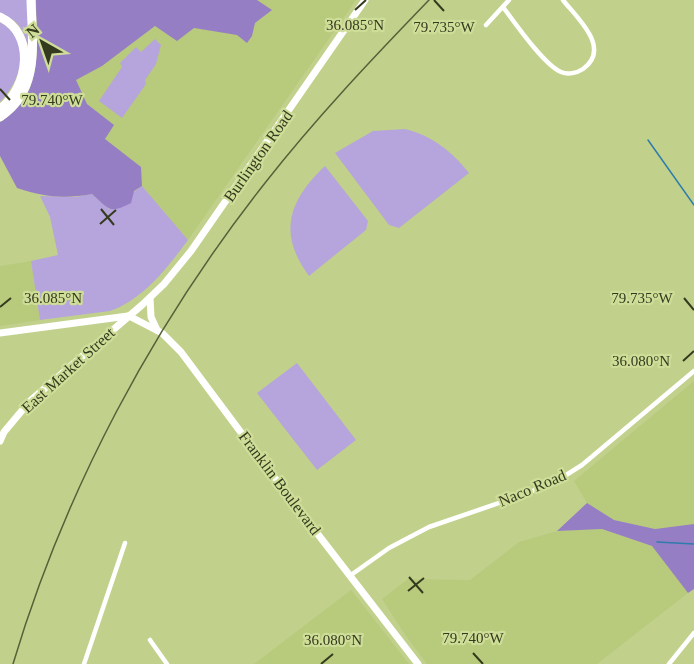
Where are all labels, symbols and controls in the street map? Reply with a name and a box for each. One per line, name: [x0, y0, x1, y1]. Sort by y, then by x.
north arrow: [12, 12, 72, 72]
text: 36.085°N: [326, 17, 384, 33]
text: 79.735°W: [413, 19, 476, 35]
text: N: [23, 20, 43, 41]
text: 79.740°W: [21, 92, 84, 108]
street label: Burlington Road: [220, 107, 296, 205]
text: 36.085°N: [24, 290, 82, 306]
text: 79.735°W: [611, 290, 674, 306]
street label: East Market Street: [18, 323, 118, 416]
text: 36.080°N: [612, 353, 670, 369]
street label: Franklin Boulevard: [236, 428, 324, 538]
street label: Naco Road: [496, 466, 568, 510]
text: 79.740°W: [442, 630, 505, 646]
text: 36.080°N: [304, 632, 362, 648]

